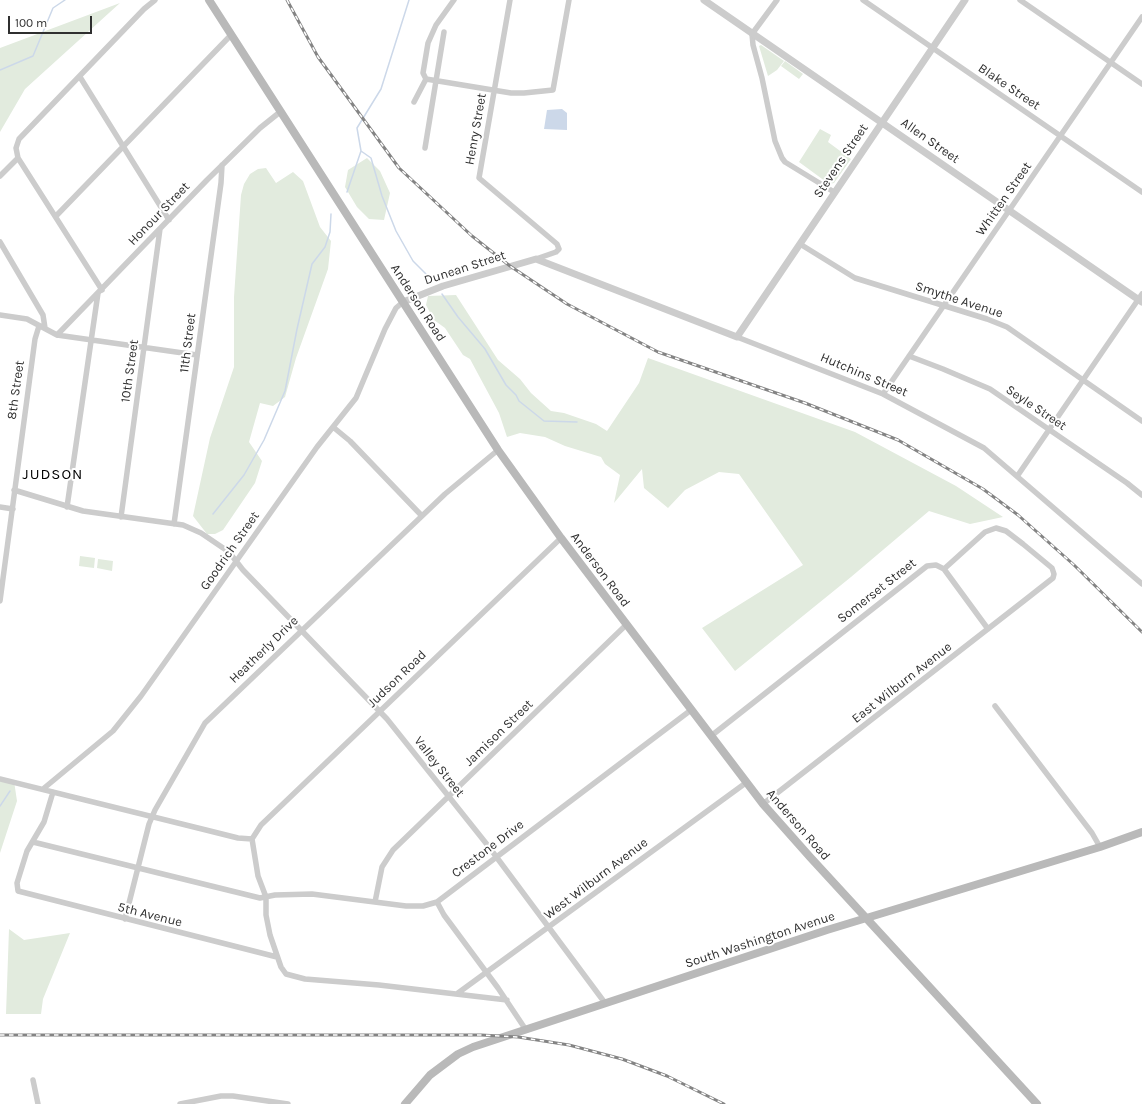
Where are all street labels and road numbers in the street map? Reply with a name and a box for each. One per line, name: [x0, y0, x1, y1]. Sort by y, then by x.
street label: Blake Street: [975, 61, 1043, 113]
street label: Henry Street: [462, 92, 490, 166]
street label: Allen Street: [898, 115, 962, 167]
street label: Stevens Street: [810, 121, 872, 201]
street label: Whitten Street: [973, 159, 1035, 239]
street label: Honour Street: [125, 179, 193, 249]
street label: Dunean Street: [422, 247, 508, 289]
street label: Anderson Road: [387, 261, 449, 345]
street label: Smythe Avenue: [913, 278, 1005, 322]
street label: 11th Street: [177, 312, 199, 374]
street label: 10th Street: [118, 338, 142, 404]
street label: Hutchins Street: [818, 350, 910, 400]
street label: 8th Street: [4, 359, 28, 421]
street label: Seyle Street: [1003, 382, 1069, 434]
street label: Goodrich Street: [197, 509, 263, 593]
street label: Anderson Road: [567, 530, 633, 610]
street label: Somerset Street: [835, 555, 919, 627]
street label: Heatherly Drive: [226, 613, 302, 687]
street label: East Wilburn Avenue: [849, 639, 955, 727]
street label: Judson Road: [364, 647, 430, 711]
street label: Jamison Street: [462, 696, 536, 770]
street label: Valley Street: [410, 734, 468, 800]
street label: Anderson Road: [763, 786, 833, 864]
street label: Crestone Drive: [449, 817, 527, 881]
street label: West Wilburn Avenue: [541, 835, 651, 923]
street label: 5th Avenue: [116, 899, 184, 931]
street label: South Washington Avenue: [683, 908, 837, 972]

